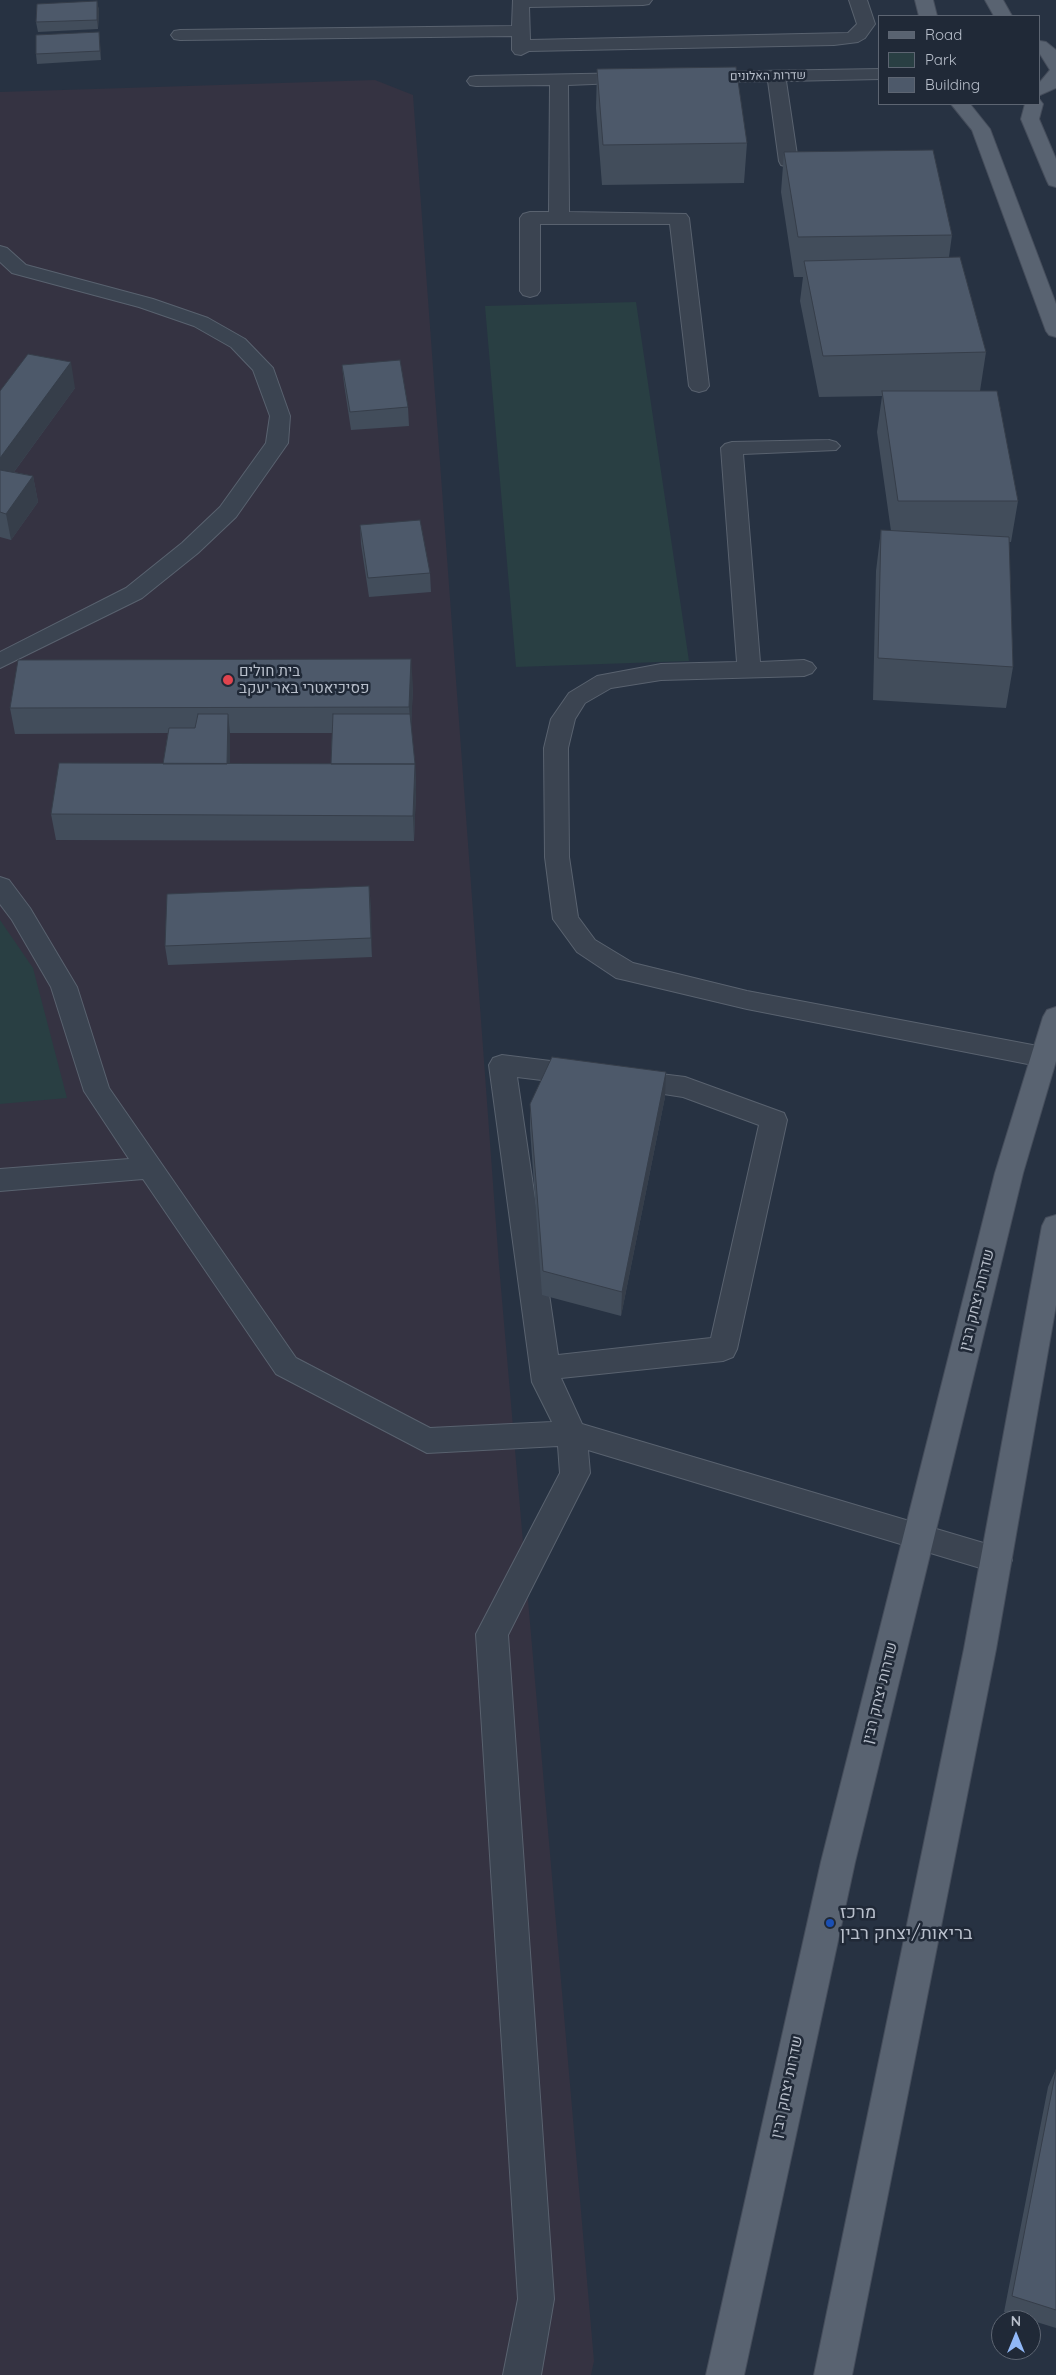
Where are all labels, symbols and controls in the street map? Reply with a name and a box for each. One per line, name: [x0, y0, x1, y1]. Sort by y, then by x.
legend: [878, 15, 1041, 105]
text: Road: [925, 25, 962, 44]
text: Park: [925, 50, 957, 69]
street label: שדרות האלונים: [730, 68, 806, 84]
text: Building: [925, 75, 980, 94]
place label: בית חולים פסיכיאטרי באר יעקב: [239, 662, 369, 697]
marker: בית חולים פסיכיאטרי באר יעקב: [221, 673, 235, 687]
street label: שדרות יצחק רבין: [956, 1247, 998, 1353]
street label: שדרות יצחק רבין: [859, 1640, 901, 1746]
place label: מרכז בריאות/יצחק רבין: [840, 1902, 972, 1945]
marker: מרכז בריאות/יצחק רבין: [824, 1917, 836, 1929]
street label: שדרות יצחק רבין: [767, 2034, 807, 2140]
north arrow: [991, 2310, 1041, 2360]
text: N: [1011, 2312, 1021, 2330]

